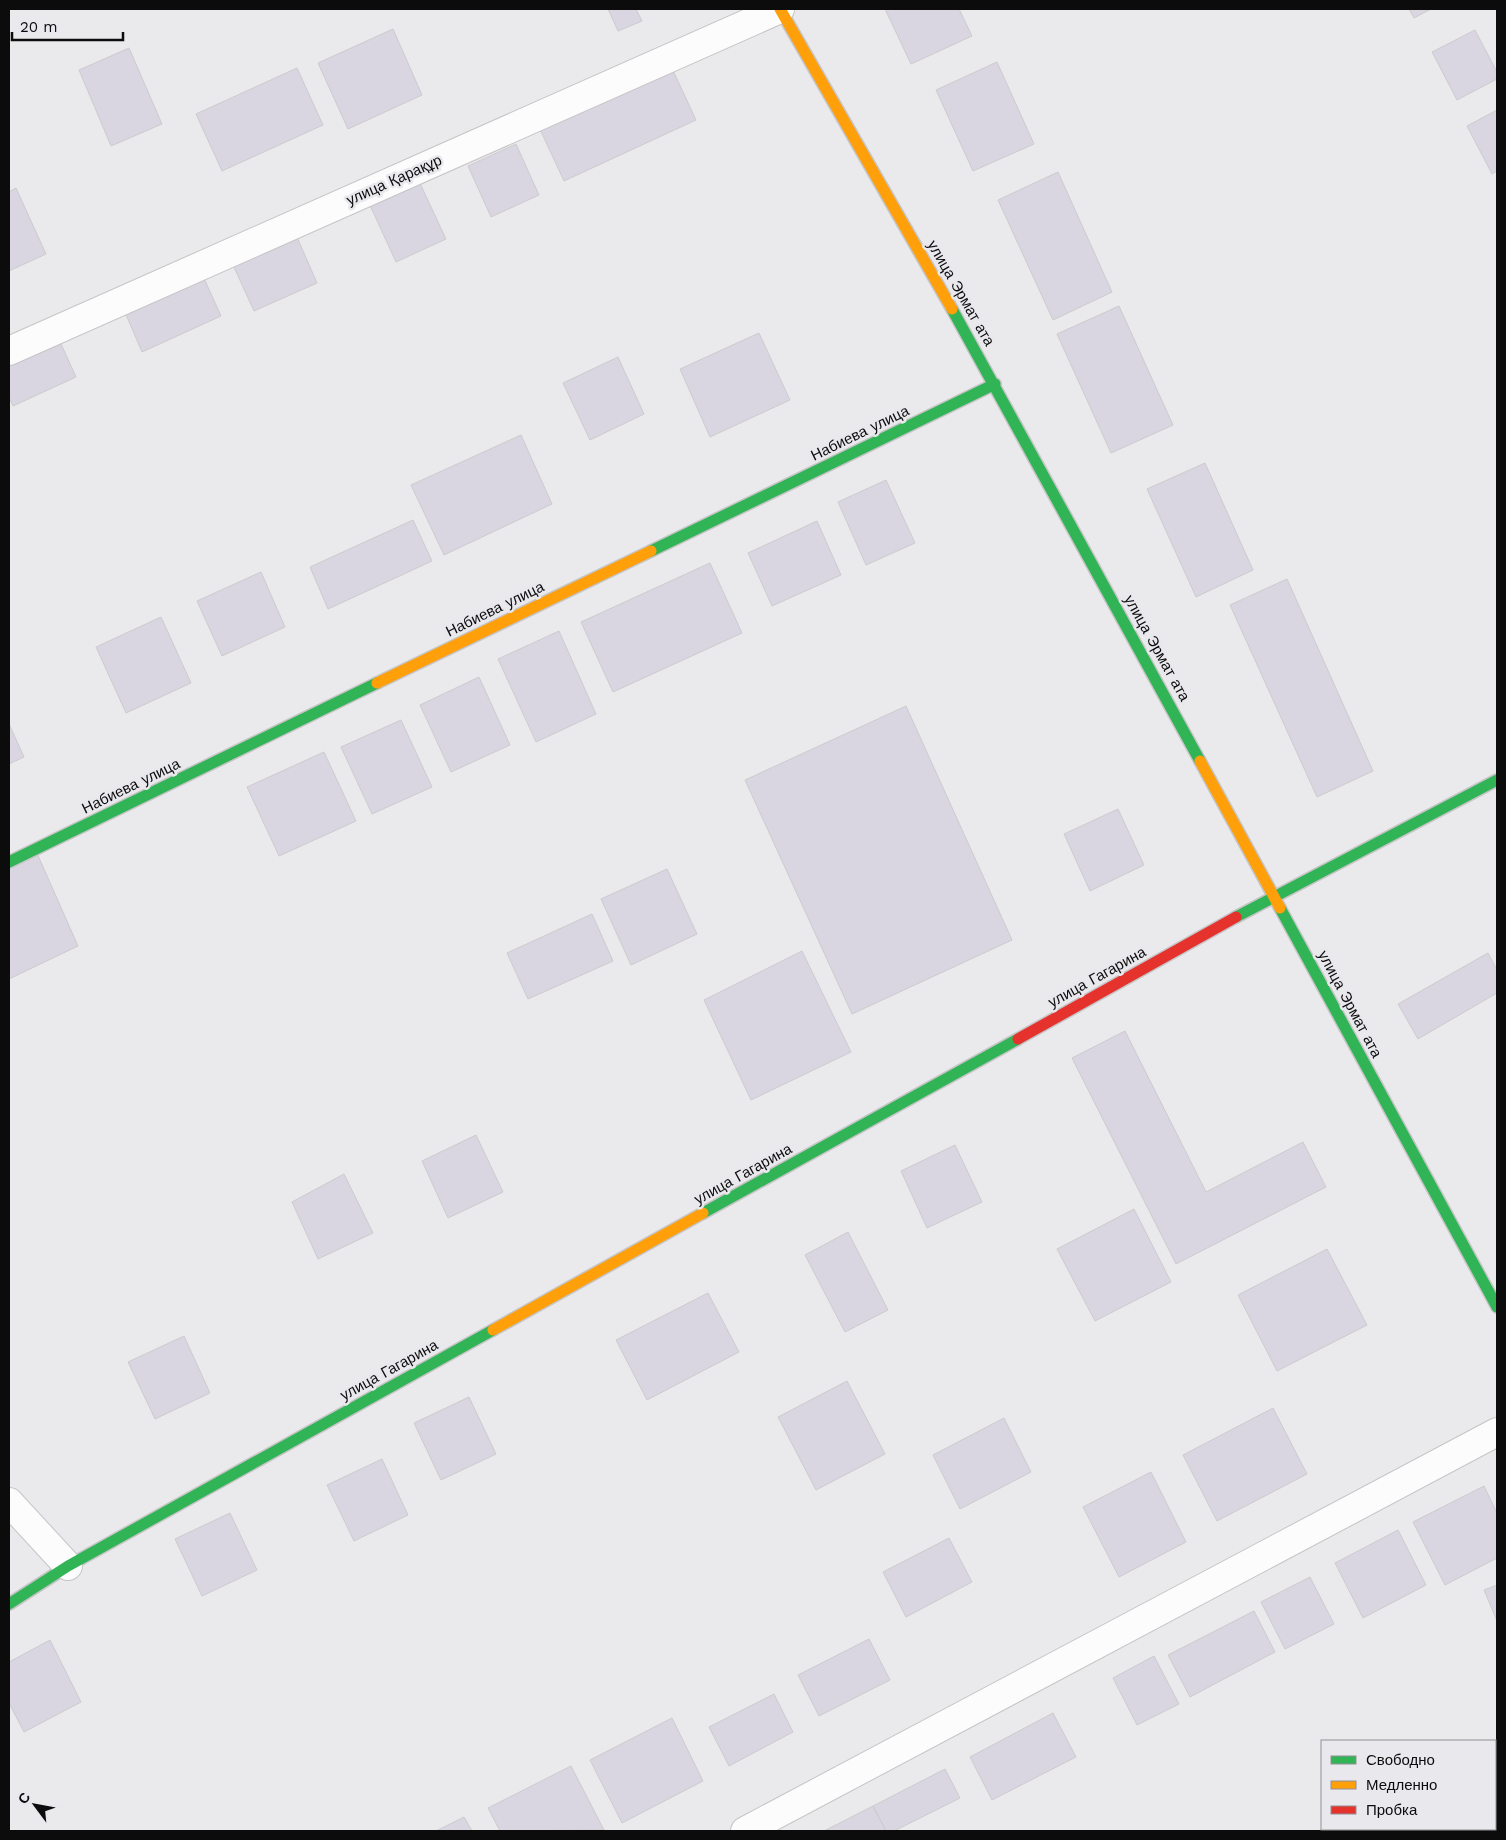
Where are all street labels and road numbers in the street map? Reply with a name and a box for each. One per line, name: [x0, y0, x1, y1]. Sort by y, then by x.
street label: улица Қарақұр: [344, 151, 444, 209]
street label: улица Эрмат ата: [923, 237, 999, 350]
street label: Набиева улица: [808, 401, 913, 465]
street label: Набиева улица: [443, 577, 548, 641]
street label: улица Эрмат ата: [1120, 592, 1194, 705]
street label: Набиева улица: [79, 754, 184, 818]
street label: улица Гагарина: [1045, 942, 1150, 1011]
street label: улица Эрмат ата: [1314, 947, 1386, 1061]
street label: улица Гагарина: [691, 1139, 796, 1208]
street label: улица Гагарина: [337, 1335, 442, 1404]

